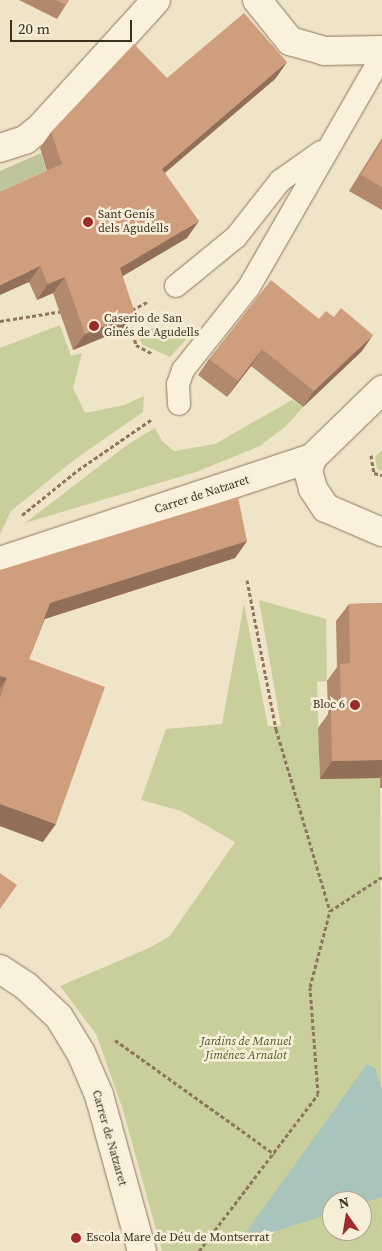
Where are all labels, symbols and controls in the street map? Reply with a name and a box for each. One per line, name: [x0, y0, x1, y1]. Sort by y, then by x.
scale bar: [12, 10, 135, 42]
text: 20 m: [18, 18, 50, 39]
place label: Sant Genís dels Agudells: [98, 208, 169, 236]
marker: Sant Genís dels Agudells: [82, 216, 94, 228]
place label: Caserio de San Ginés de Agudells: [104, 312, 199, 340]
marker: Caserio de San Ginés de Agudells: [88, 320, 100, 332]
street label: Carrer de Natzaret: [153, 473, 251, 517]
place label: Bloc 6: [313, 698, 345, 712]
marker: Bloc 6: [349, 699, 361, 711]
park label: Jardins de Manuel Jiménez Arnalot: [201, 1035, 291, 1063]
street label: Carrer de Natzaret: [88, 1089, 130, 1187]
north arrow: [322, 1191, 372, 1241]
text: N: [337, 1191, 351, 1213]
place label: Escola Mare de Déu de Montserrat: [86, 1231, 269, 1245]
marker: Escola Mare de Déu de Montserrat: [70, 1232, 82, 1244]

